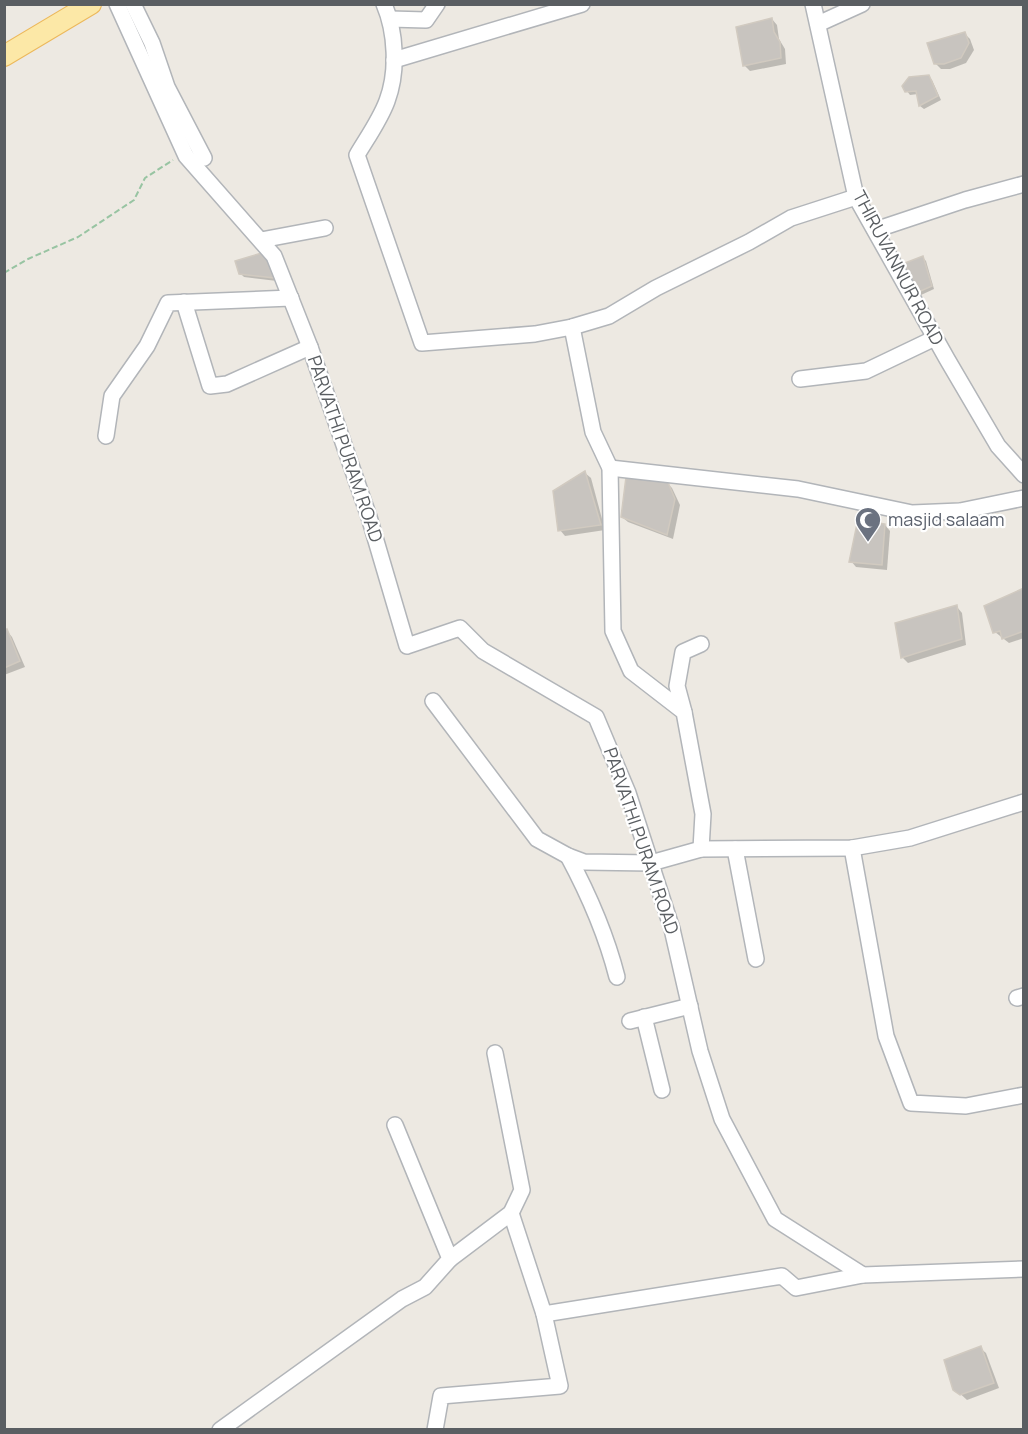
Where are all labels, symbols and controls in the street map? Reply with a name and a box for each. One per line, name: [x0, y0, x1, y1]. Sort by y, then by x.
street label: THIRUVANNUR ROAD: [848, 186, 950, 349]
street label: PARVATHI PURAM ROAD: [303, 352, 389, 545]
mosque icon: masjid salaam: [853, 505, 883, 543]
place label: masjid salaam: [888, 507, 1005, 531]
street label: PARVATHI PURAM ROAD: [599, 744, 685, 937]

